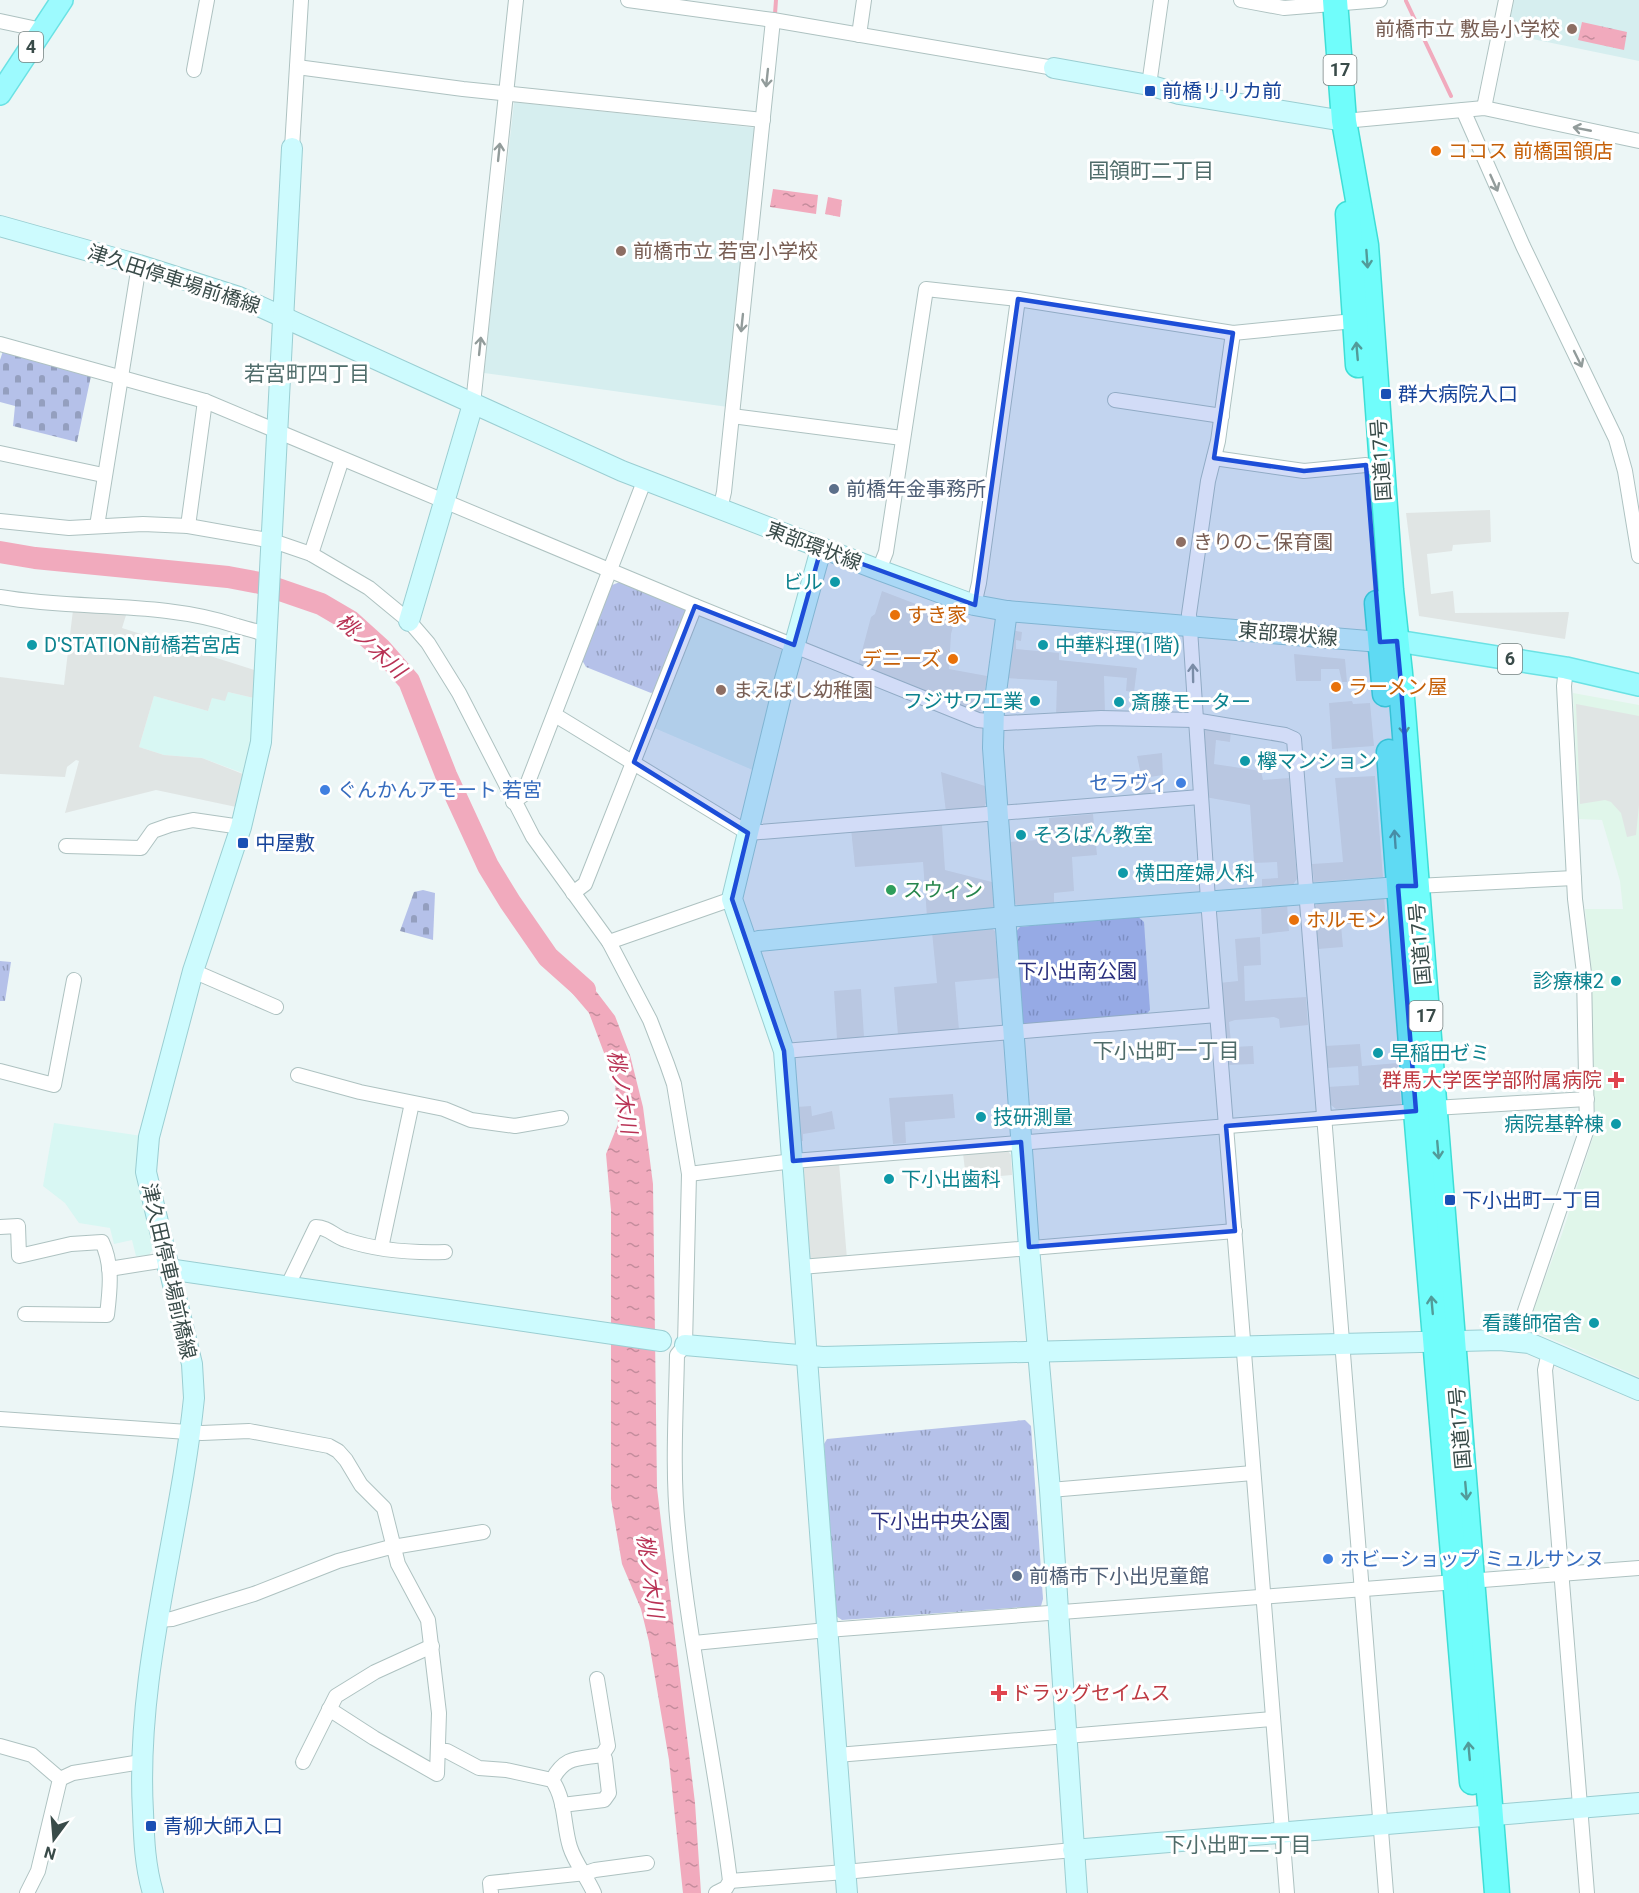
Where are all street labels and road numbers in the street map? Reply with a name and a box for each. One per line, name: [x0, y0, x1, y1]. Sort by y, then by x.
road number: 4: [19, 32, 43, 62]
road number: 17: [1324, 55, 1356, 85]
street label: 津久田停車場前橋線: [85, 240, 263, 318]
street label: 国道17号: [1366, 418, 1396, 502]
street label: 東部環状線: [763, 517, 865, 575]
street label: 東部環状線: [1237, 618, 1339, 650]
road number: 6: [1498, 644, 1522, 674]
street label: 国道17号: [1404, 902, 1436, 986]
road number: 17: [1410, 1001, 1442, 1031]
street label: 津久田停車場前橋線: [137, 1181, 201, 1361]
street label: 国道17号: [1444, 1386, 1476, 1470]

